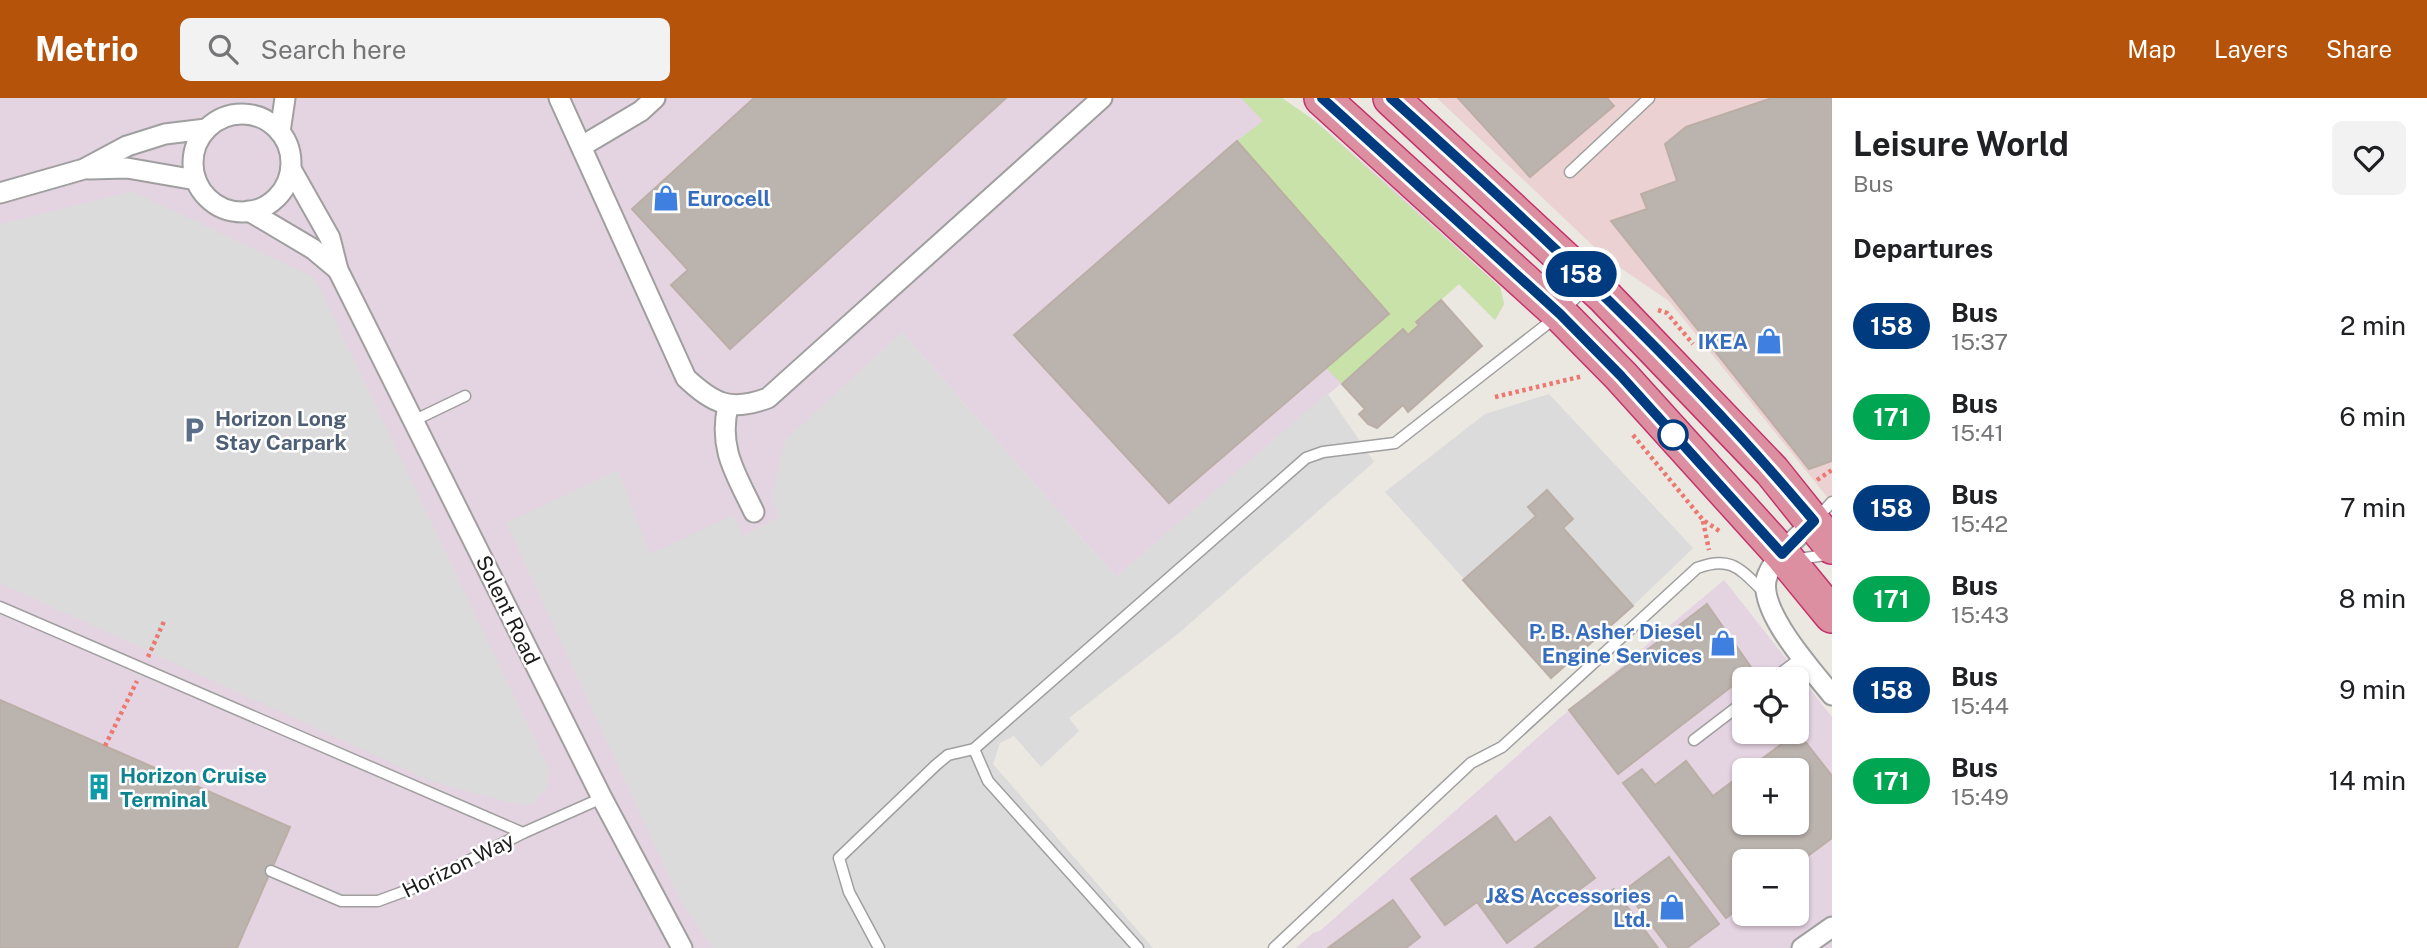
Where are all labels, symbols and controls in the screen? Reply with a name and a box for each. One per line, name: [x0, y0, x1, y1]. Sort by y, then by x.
search box: [180, 18, 670, 81]
text: Metrio: [35, 30, 138, 68]
icon: search: [204, 30, 242, 68]
text: Search here: [260, 34, 406, 65]
text: Map: [2127, 35, 2176, 63]
text: Layers: [2214, 35, 2288, 63]
text: Share: [2326, 35, 2392, 63]
button: heart: [2332, 121, 2406, 195]
text: Leisure World: [1853, 125, 2069, 163]
text: Bus: [1853, 170, 1893, 197]
shop icon: Eurocell: [651, 183, 681, 213]
place label: Eurocell: [687, 186, 771, 211]
text: Departures: [1853, 233, 1993, 264]
line badge: 158: [1541, 251, 1621, 297]
text: 158: [1560, 260, 1602, 288]
text: Bus: [1951, 297, 1998, 328]
text: 2 min: [2340, 310, 2406, 341]
text: 158: [1870, 312, 1913, 340]
shop icon: IKEA: [1754, 326, 1784, 356]
text: 15:37: [1951, 328, 2008, 355]
place label: IKEA: [1698, 329, 1748, 354]
text: Bus: [1951, 388, 1998, 419]
text: 6 min: [2339, 401, 2406, 432]
text: 171: [1874, 403, 1909, 431]
place label: Horizon Long Stay Carpark: [215, 406, 347, 455]
parking icon: Horizon Long Stay Carpark: [179, 415, 209, 445]
text: 15:41: [1951, 419, 2004, 446]
unlabelled marker: [1658, 420, 1688, 450]
text: Bus: [1951, 479, 1998, 510]
text: 7 min: [2340, 492, 2406, 523]
text: 158: [1870, 494, 1913, 522]
text: 15:42: [1951, 510, 2008, 537]
street label: Solent Road: [471, 551, 545, 669]
text: Bus: [1951, 570, 1998, 601]
text: 8 min: [2339, 583, 2406, 614]
text: 171: [1874, 585, 1909, 613]
text: 15:43: [1951, 601, 2009, 628]
place label: P. B. Asher Diesel Engine Services: [1529, 619, 1702, 668]
shop icon: P. B. Asher Diesel Engine Services: [1708, 628, 1738, 658]
text: Bus: [1951, 661, 1998, 692]
map controls: [1732, 667, 1809, 926]
button: locate: [1732, 667, 1809, 744]
text: 9 min: [2339, 674, 2406, 705]
text: 158: [1870, 676, 1913, 704]
text: 15:44: [1951, 692, 2009, 719]
text: Bus: [1951, 752, 1998, 783]
button: +: [1732, 758, 1809, 835]
place label: Horizon Cruise Terminal: [120, 763, 267, 812]
text: 14 min: [2329, 765, 2406, 796]
text: 171: [1874, 767, 1909, 795]
building icon: Horizon Cruise Terminal: [84, 772, 114, 802]
text: 15:49: [1951, 783, 2009, 810]
street label: Horizon Way: [398, 827, 518, 903]
button: −: [1732, 849, 1809, 926]
place label: J&S Accessories Ltd.: [1485, 883, 1651, 932]
shop icon: J&S Accessories Ltd.: [1657, 892, 1687, 922]

